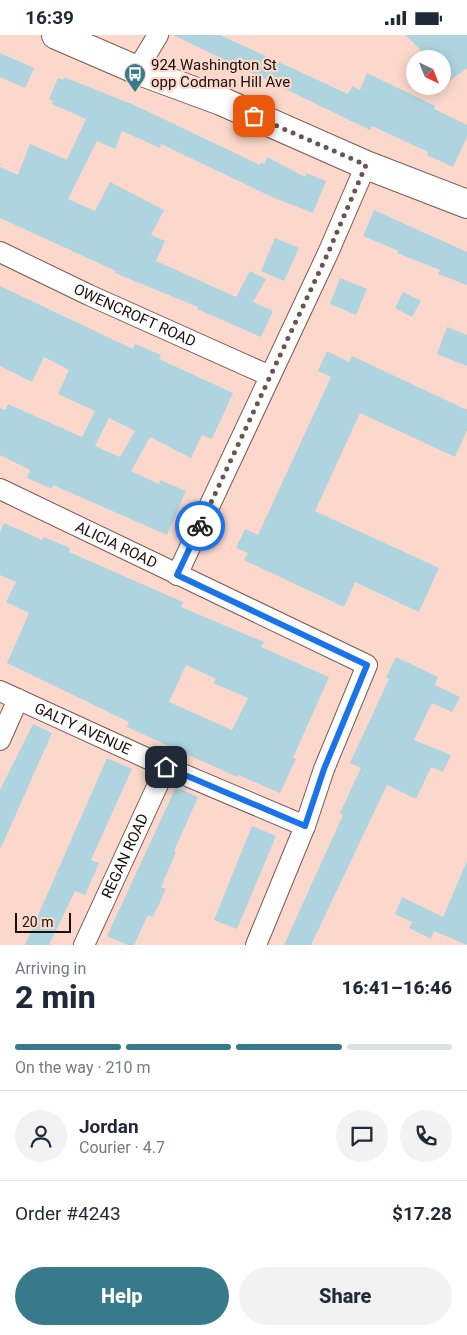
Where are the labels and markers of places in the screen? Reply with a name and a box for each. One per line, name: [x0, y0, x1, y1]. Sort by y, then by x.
place label: 924 Washington St opp Codman Hill Ave: [151, 56, 290, 91]
bus stop icon: 924 Washington St opp Codman Hill Ave: [123, 62, 147, 93]
pin: [233, 95, 275, 137]
pin: [145, 746, 187, 788]

